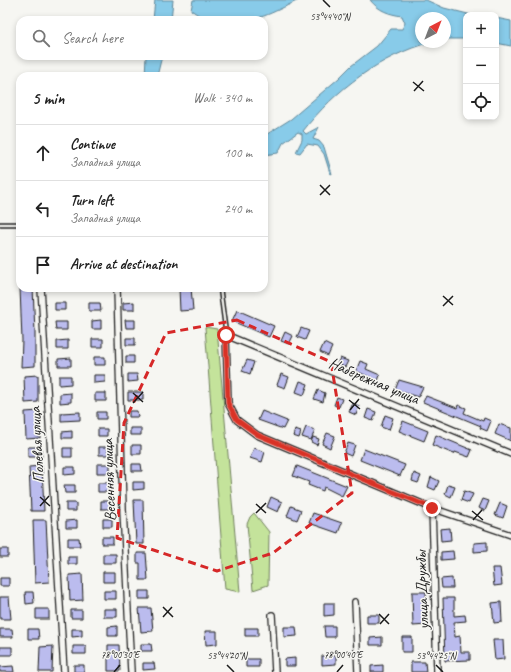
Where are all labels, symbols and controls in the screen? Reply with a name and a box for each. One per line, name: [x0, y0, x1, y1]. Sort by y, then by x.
text: 53°44'40"N: [310, 10, 352, 23]
north arrow: [415, 12, 451, 48]
map controls: [463, 12, 499, 120]
button: +: [463, 12, 499, 48]
search box: [16, 16, 268, 60]
icon: search: [30, 27, 52, 49]
text: Search here: [62, 29, 123, 48]
button: −: [463, 48, 499, 84]
button: locate: [463, 84, 499, 120]
text: 5 min: [32, 88, 64, 109]
text: Walk · 340 m: [193, 90, 252, 106]
text: Continue: [70, 135, 115, 154]
icon: ahead: [32, 142, 54, 164]
text: 100 m: [224, 145, 252, 161]
text: Западная улица: [70, 154, 140, 170]
text: Turn left: [70, 191, 113, 210]
icon: left: [32, 198, 54, 220]
text: 240 m: [224, 201, 252, 217]
text: Западная улица: [70, 210, 140, 226]
icon: arrive: [32, 254, 54, 276]
text: Arrive at destination: [70, 255, 177, 274]
route start: [217, 326, 235, 344]
street label: Набережная улица: [326, 353, 424, 410]
street label: Полевая улица: [25, 405, 49, 484]
street label: Весенняя улица: [98, 437, 120, 522]
route end: [423, 499, 441, 517]
street label: улица Дружбы: [411, 549, 433, 631]
text: 78°00'30"E: [101, 648, 141, 661]
text: 78°00'40"E: [324, 648, 364, 661]
text: 53°44'20"N: [207, 649, 249, 662]
text: 53°44'25"N: [416, 649, 458, 662]

